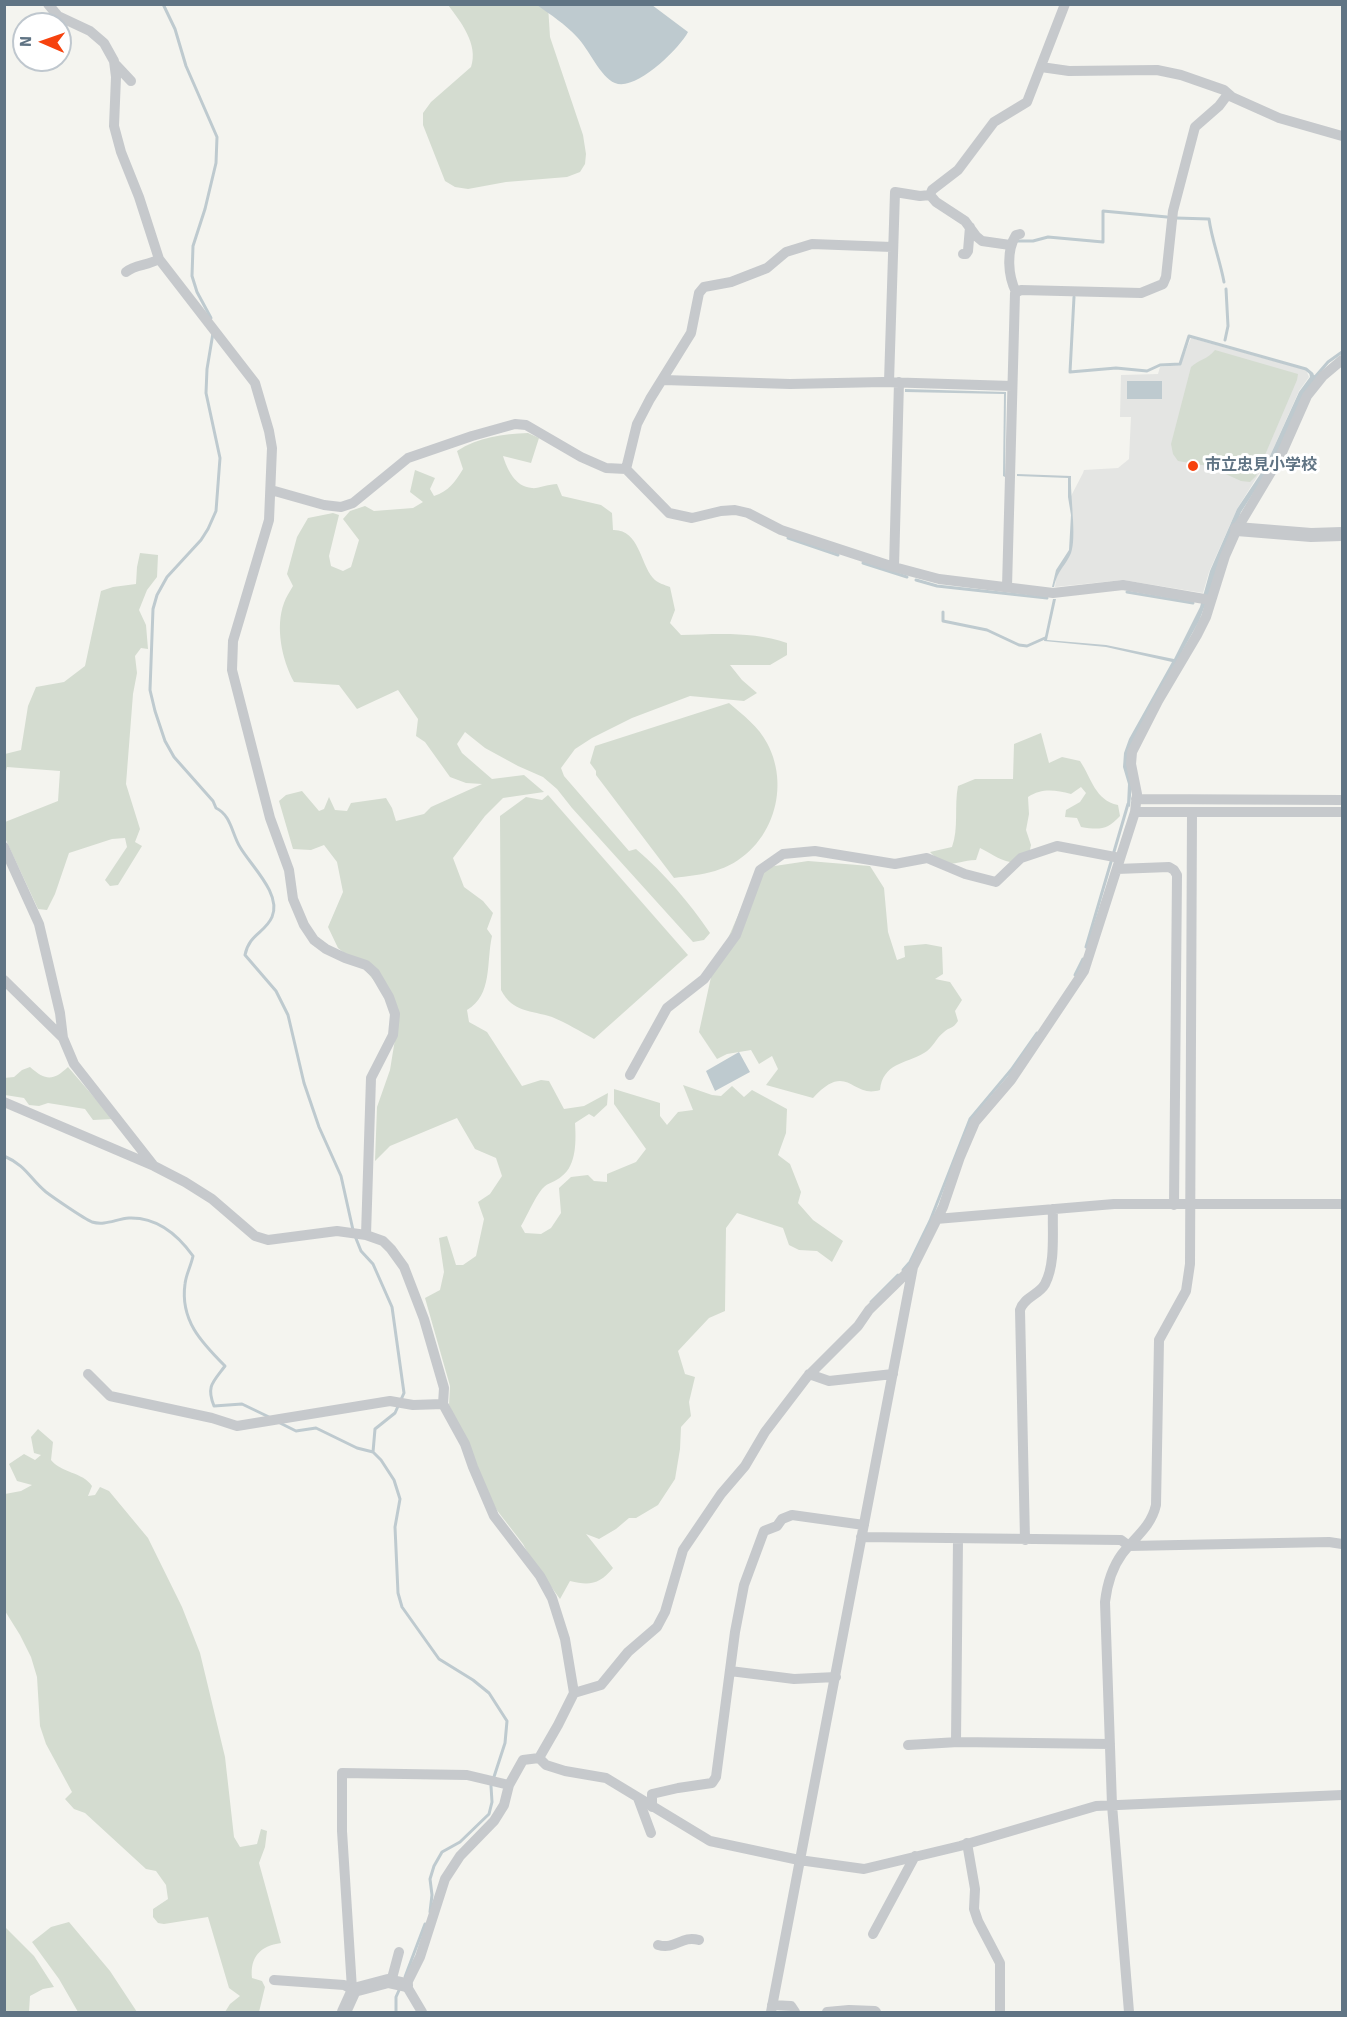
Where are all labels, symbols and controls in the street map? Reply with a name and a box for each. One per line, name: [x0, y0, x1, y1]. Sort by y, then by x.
north arrow: [12, 12, 72, 72]
text: N: [16, 36, 36, 47]
place label: 市立忠見小学校: [1205, 456, 1317, 476]
marker: 市立忠見小学校: [1186, 459, 1200, 473]

